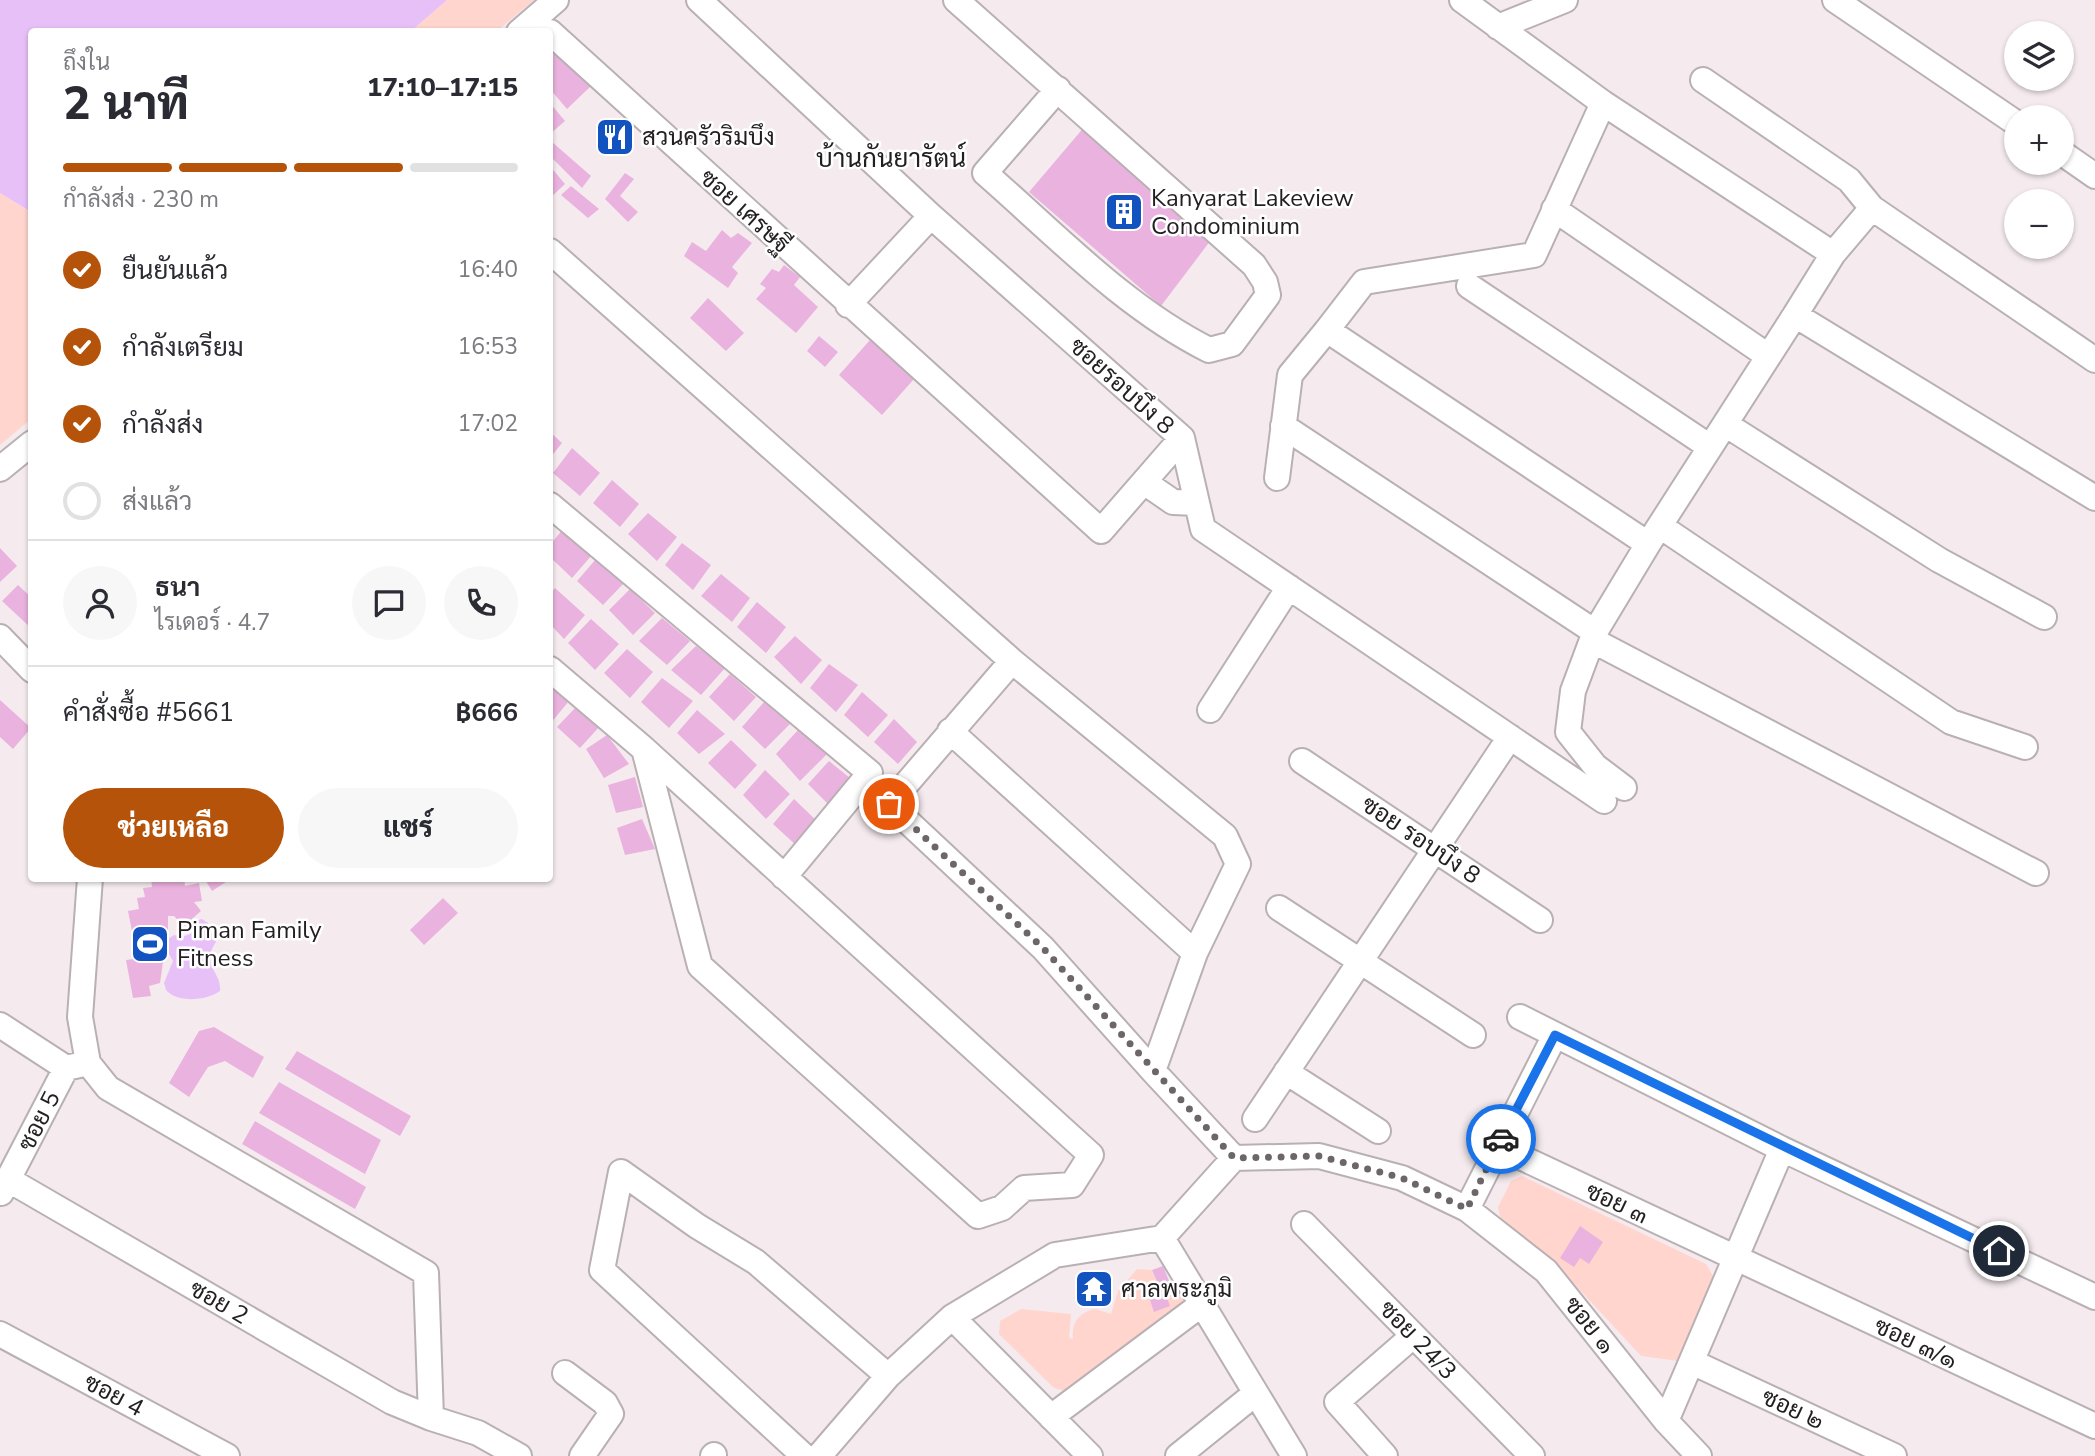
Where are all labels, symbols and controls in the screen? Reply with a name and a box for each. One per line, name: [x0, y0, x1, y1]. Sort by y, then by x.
map controls: [2004, 21, 2074, 259]
button: layers: [2004, 21, 2074, 91]
text: ถึงใน: [63, 47, 110, 78]
text: 17:10–17:15: [367, 70, 518, 105]
text: 2 นาที: [63, 72, 189, 135]
button: +: [2004, 105, 2074, 175]
restaurant icon: สวนครัวริมบึง: [594, 116, 636, 158]
place label: สวนครัวริมบึง: [642, 121, 775, 153]
district label: บ้านกันยารัตน์: [816, 141, 966, 176]
street label: ซอย เศรษฐี: [693, 162, 797, 260]
place label: Kanyarat Lakeview Condominium: [1151, 182, 1354, 242]
text: กำลังส่ง · 230 m: [63, 184, 219, 215]
button: −: [2004, 189, 2074, 259]
building icon: Kanyarat Lakeview Condominium: [1103, 191, 1145, 233]
icon: check: [63, 251, 101, 289]
text: ยืนยันแล้ว: [122, 253, 228, 288]
text: 16:40: [458, 254, 518, 285]
icon: check: [63, 328, 101, 366]
text: กำลังเตรียม: [122, 330, 244, 365]
street label: ซอยรอบบึง 8: [1063, 330, 1181, 442]
text: 16:53: [458, 331, 518, 362]
icon: check: [63, 405, 101, 443]
text: กำลังส่ง: [122, 407, 203, 442]
text: 17:02: [458, 408, 518, 439]
text: ส่งแล้ว: [122, 484, 192, 519]
button: person: [63, 566, 137, 640]
button: chat: [352, 566, 426, 640]
button: phone: [444, 566, 518, 640]
text: ธนา: [155, 570, 200, 605]
text: ไรเดอร์ · 4.7: [155, 607, 270, 638]
text: คำสั่งซื้อ #5661: [63, 695, 234, 730]
text: ฿666: [456, 695, 518, 730]
pin: [859, 774, 919, 834]
icon: bag: [870, 785, 908, 823]
button: ช่วยเหลือ: [63, 788, 284, 868]
button: แชร์: [298, 788, 518, 868]
street label: ซอย รอบบึง 8: [1355, 788, 1487, 892]
place label: Piman Family Fitness: [177, 914, 322, 974]
sports icon: Piman Family Fitness: [129, 923, 171, 965]
street label: ซอย 5: [10, 1086, 68, 1156]
courier: [1466, 1104, 1536, 1174]
icon: car: [1482, 1120, 1520, 1158]
street label: ซอย ๓: [1581, 1175, 1653, 1231]
pin: [1969, 1221, 2029, 1281]
icon: home: [1980, 1232, 2018, 1270]
temple icon: ศาลพระภูมิ: [1073, 1268, 1115, 1310]
street label: ซอย 2: [184, 1272, 254, 1332]
place label: ศาลพระภูมิ: [1121, 1273, 1232, 1306]
street label: ซอย ๑: [1557, 1290, 1623, 1360]
street label: ซอย 24/3: [1372, 1293, 1464, 1387]
street label: ซอย ๓/๑: [1869, 1310, 1963, 1376]
street label: ซอย 4: [79, 1366, 149, 1424]
street label: ซอย ๒: [1757, 1381, 1829, 1437]

